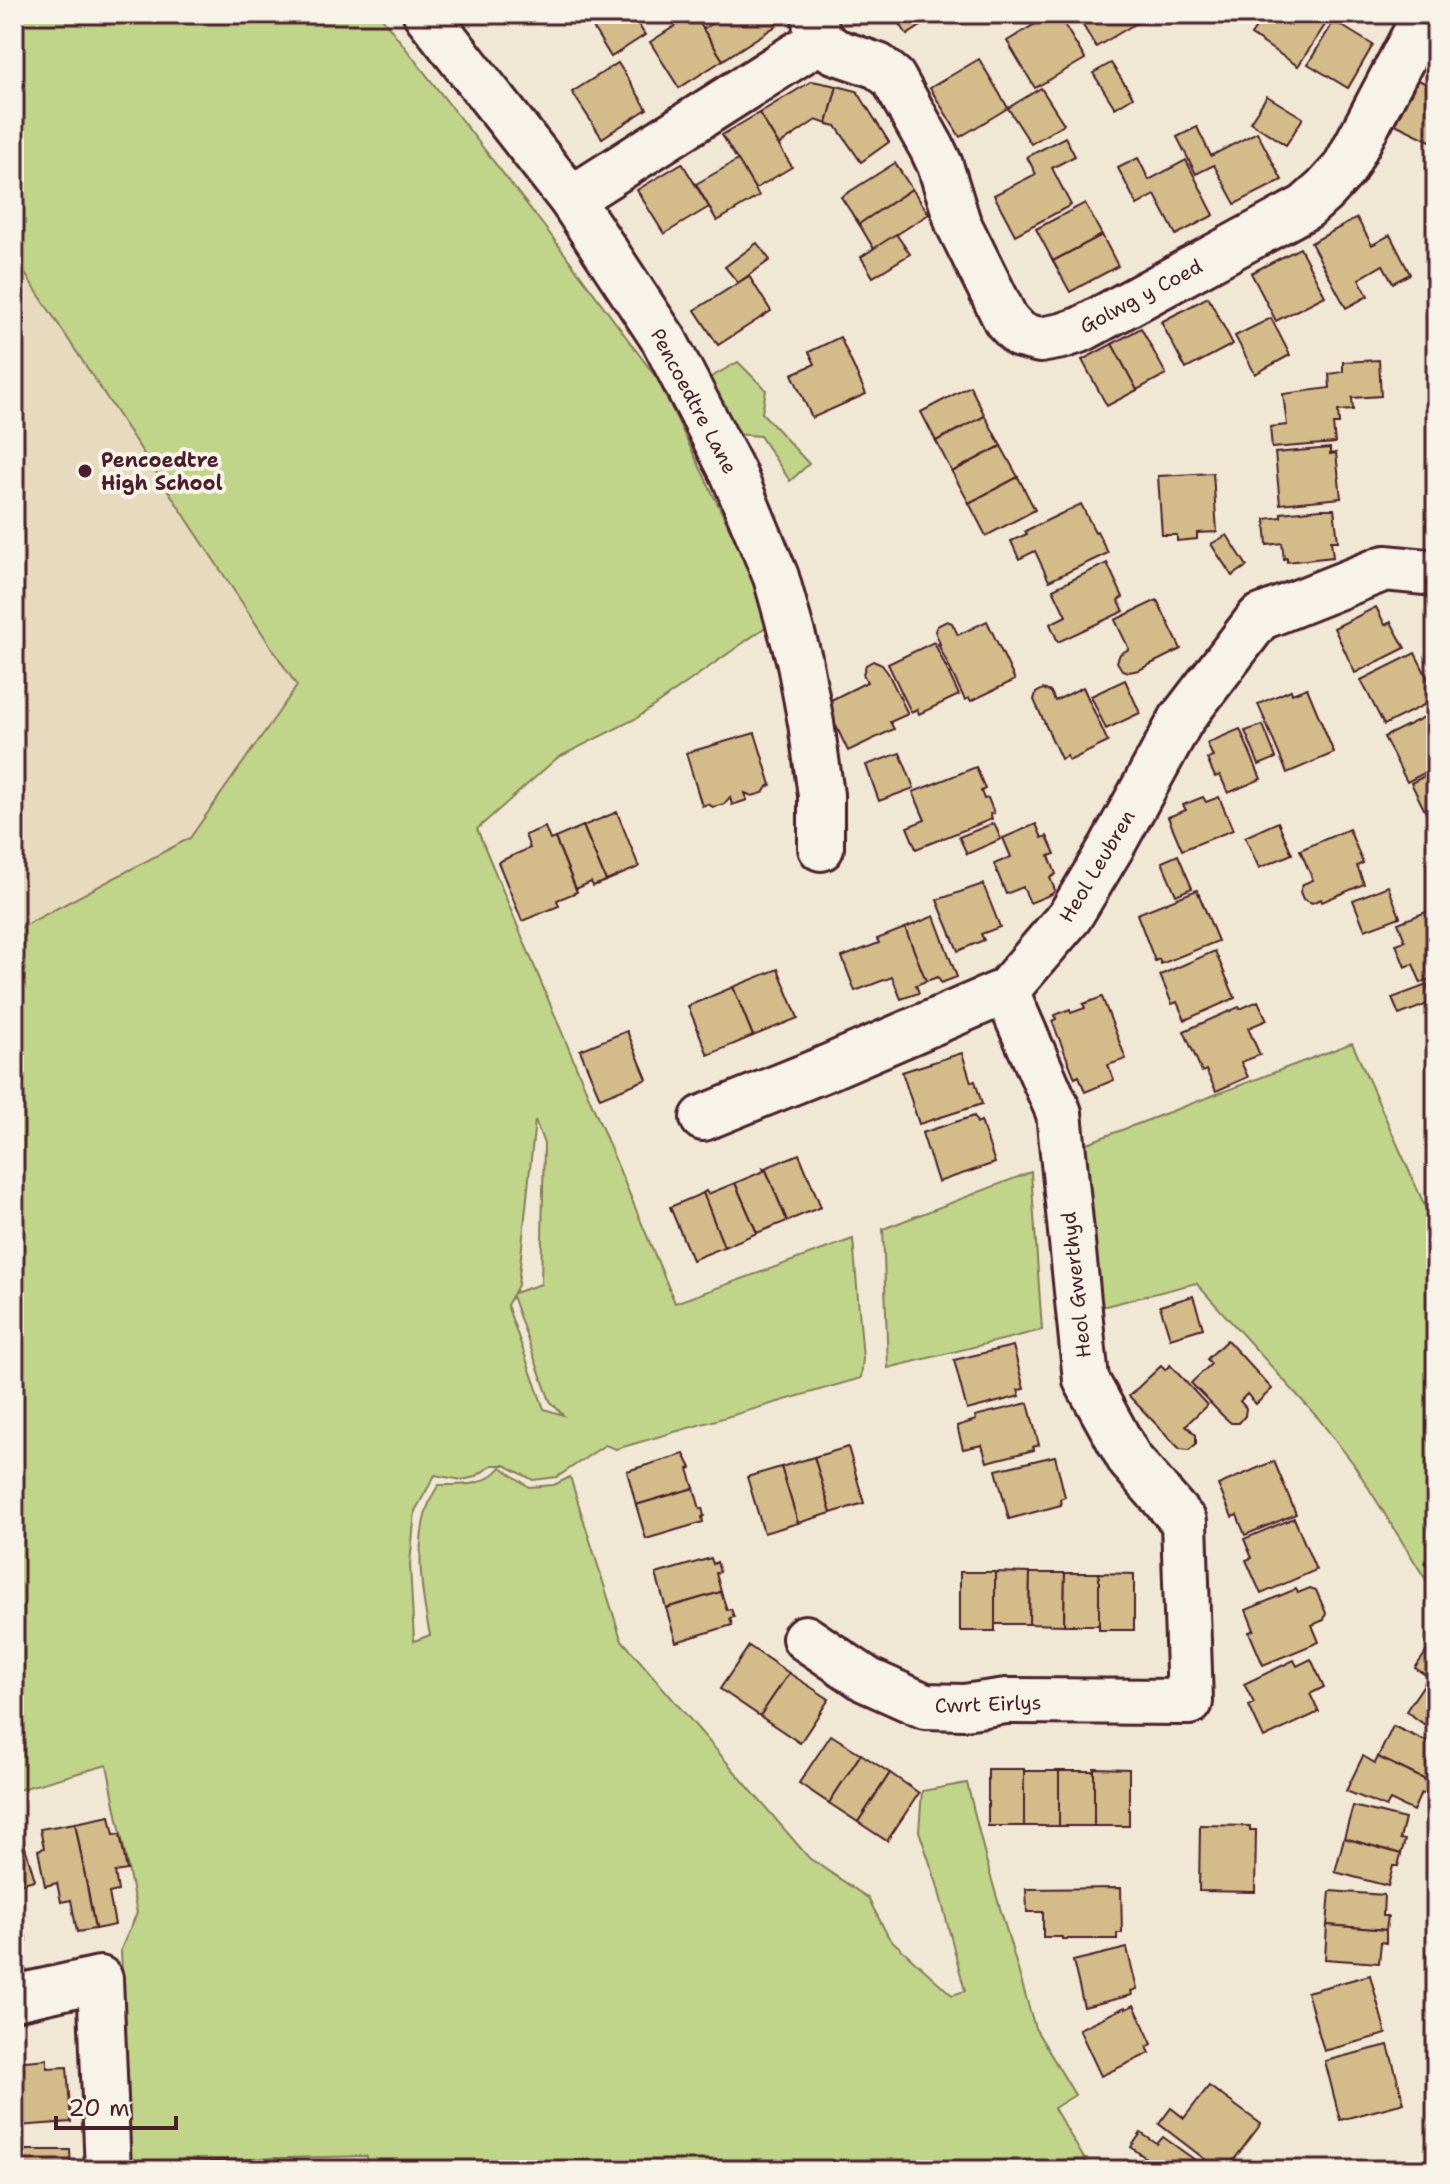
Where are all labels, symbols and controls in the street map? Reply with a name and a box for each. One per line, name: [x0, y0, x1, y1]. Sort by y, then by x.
street label: Golwg y Coed: [1075, 253, 1207, 339]
street label: Pencoedtre Lane: [645, 324, 743, 478]
place label: Pencoedtre High School: [101, 447, 223, 496]
marker: Pencoedtre High School: [76, 462, 94, 480]
street label: Heol Leubren: [1053, 805, 1141, 927]
street label: Heol Gwerthyd: [1055, 1210, 1097, 1359]
street label: Cwrt Eirlys: [934, 1689, 1042, 1719]
scale bar: [56, 2080, 176, 2130]
text: 20 m: [68, 2092, 130, 2124]

